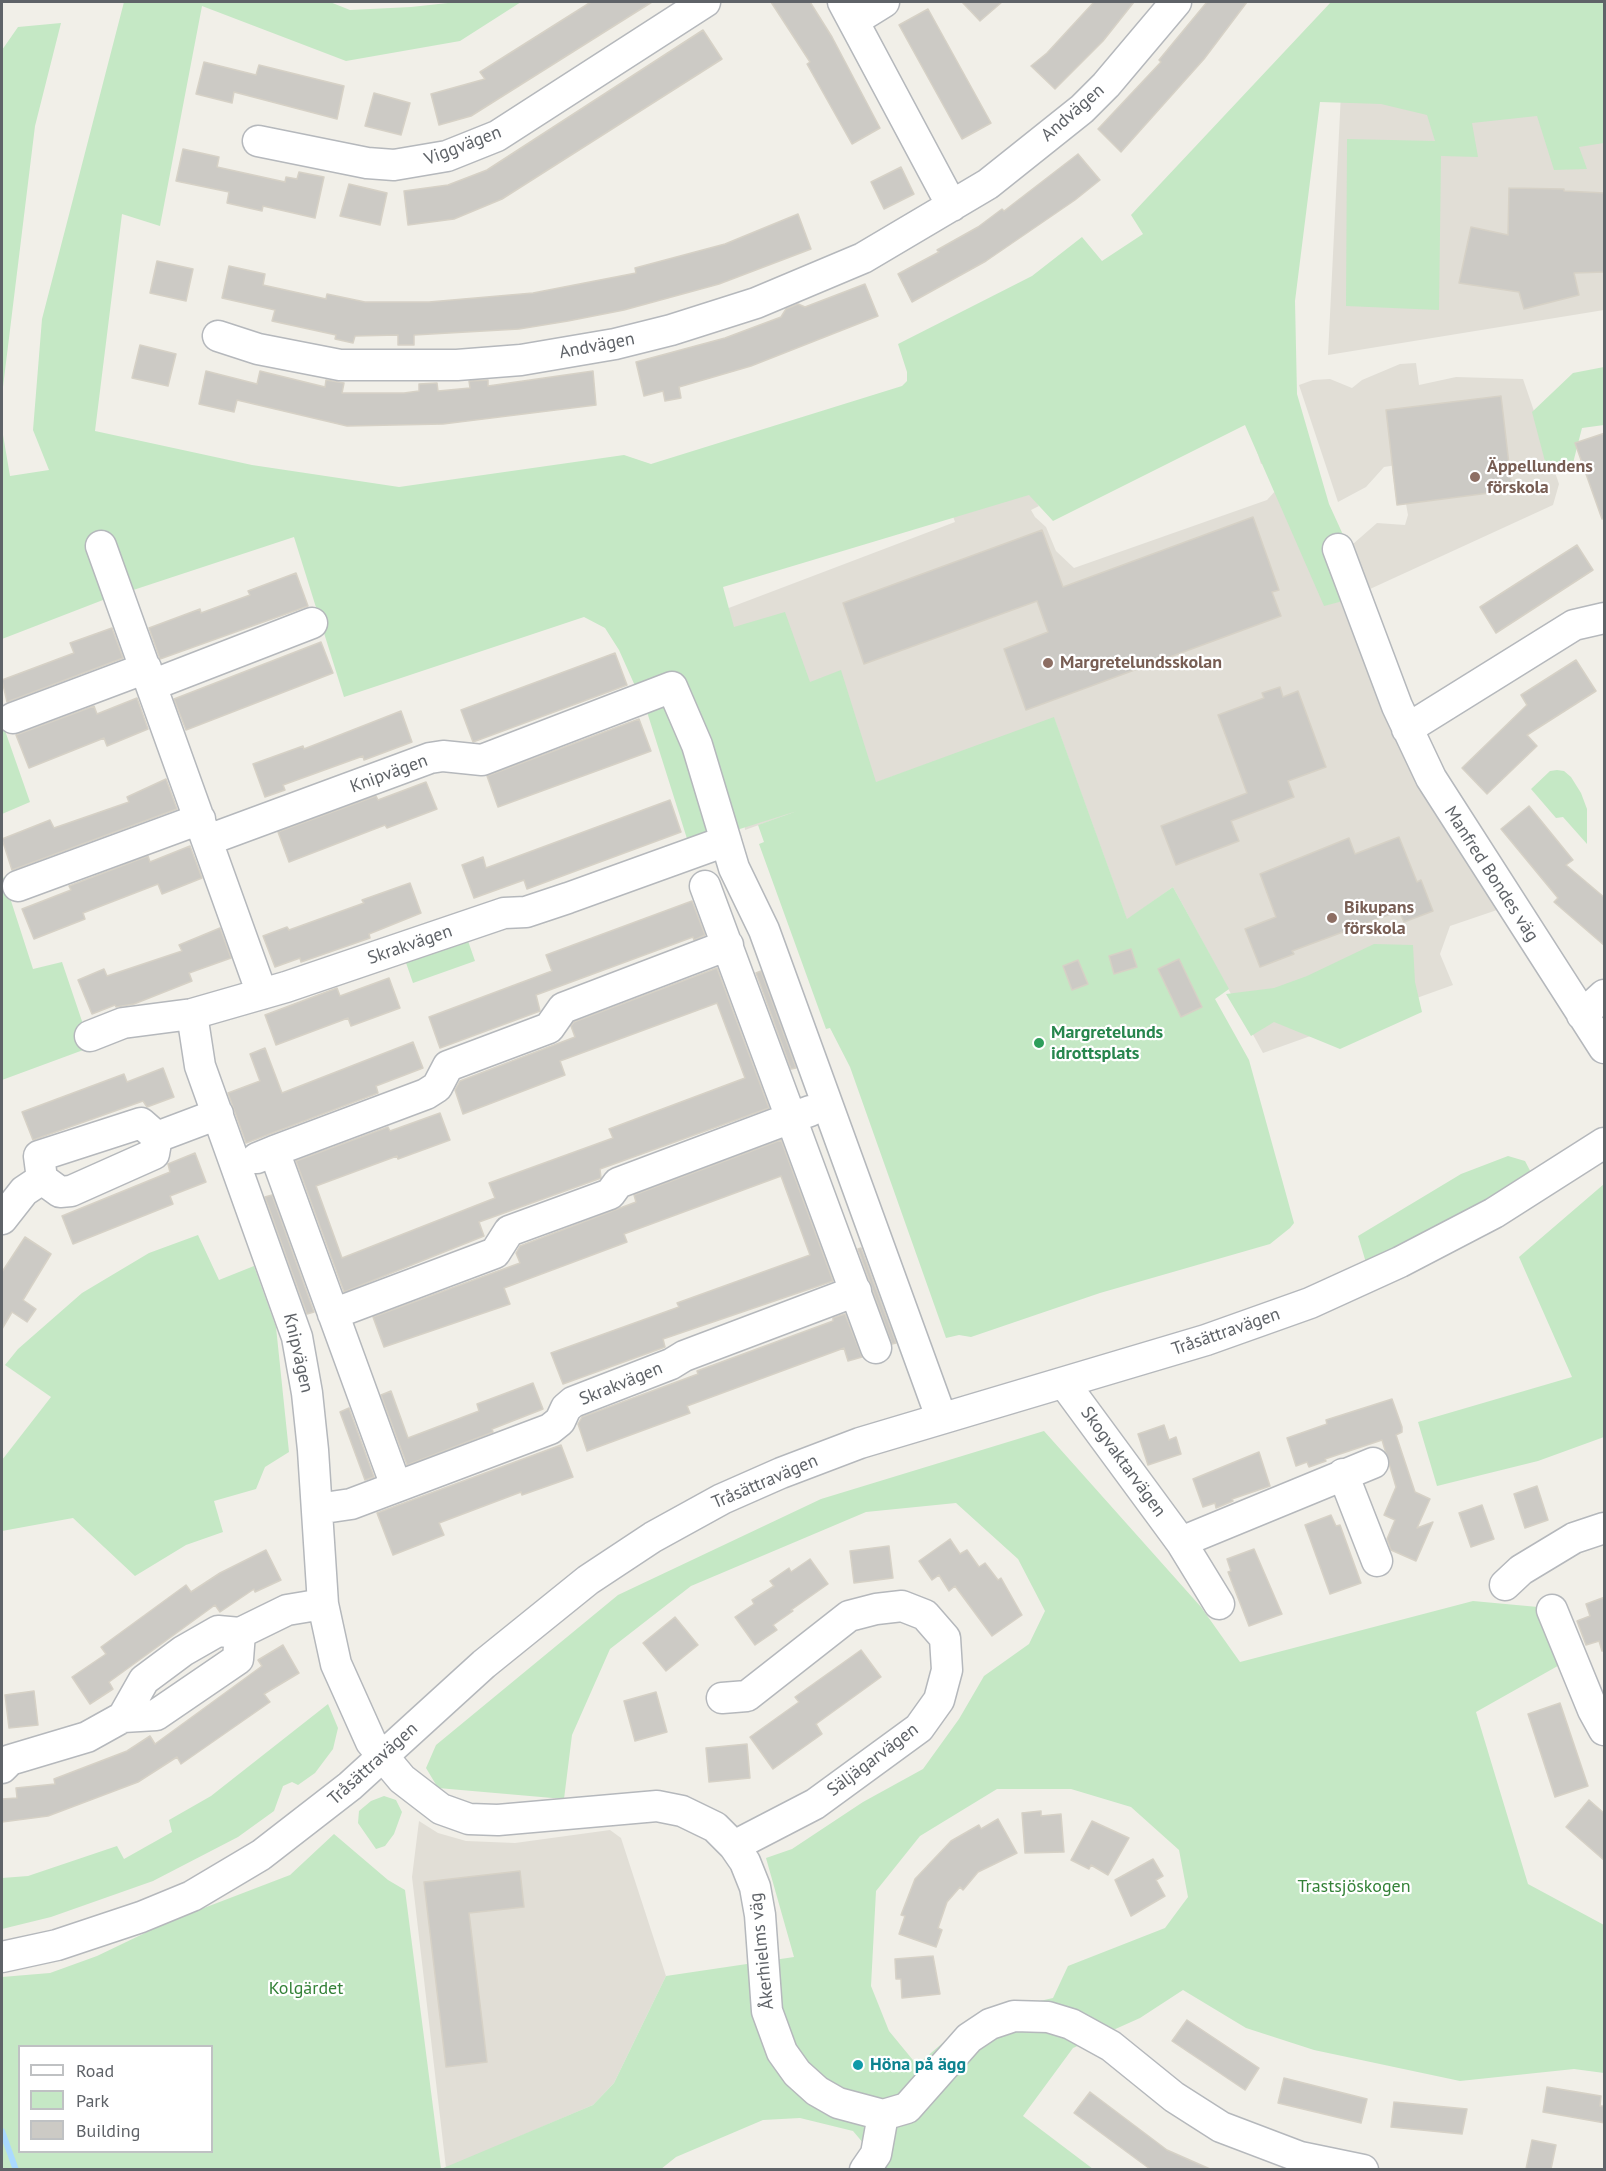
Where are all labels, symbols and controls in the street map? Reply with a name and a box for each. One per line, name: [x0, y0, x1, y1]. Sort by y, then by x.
street label: Andvägen: [1037, 80, 1109, 146]
street label: Viggvägen: [421, 121, 505, 171]
street label: Andvägen: [557, 328, 637, 364]
place label: Äppellundens förskola: [1487, 456, 1593, 498]
marker: Äppellundens förskola: [1468, 470, 1482, 484]
place label: Margretelundsskolan: [1060, 652, 1222, 674]
marker: Margretelundsskolan: [1041, 656, 1055, 670]
street label: Knipvägen: [347, 750, 431, 798]
street label: Manfred Bondes väg: [1439, 802, 1543, 946]
place label: Bikupans förskola: [1344, 897, 1414, 940]
marker: Bikupans förskola: [1325, 911, 1339, 925]
street label: Skrakvägen: [365, 920, 455, 970]
place label: Margretelunds idrottsplats: [1051, 1022, 1163, 1064]
marker: Margretelunds idrottsplats: [1032, 1036, 1046, 1050]
street label: Tråsättravägen: [1169, 1303, 1283, 1361]
street label: Knipvägen: [278, 1311, 318, 1395]
street label: Skrakvägen: [576, 1358, 666, 1410]
street label: Skogvaktarvägen: [1076, 1403, 1170, 1521]
street label: Tråsättravägen: [709, 1450, 821, 1514]
street label: Tråsättravägen: [324, 1718, 422, 1810]
street label: Säljägarvägen: [823, 1719, 923, 1801]
park label: Trastsjöskogen: [1297, 1876, 1411, 1898]
street label: Åkerhielms väg: [745, 1891, 779, 2011]
park label: Kolgärdet: [269, 1978, 343, 2000]
legend: [18, 2045, 213, 2153]
place label: Höna på ägg: [870, 2054, 966, 2076]
marker: Höna på ägg: [851, 2058, 865, 2072]
text: Road: [76, 2059, 114, 2082]
text: Park: [76, 2089, 109, 2112]
text: Building: [76, 2119, 140, 2142]

